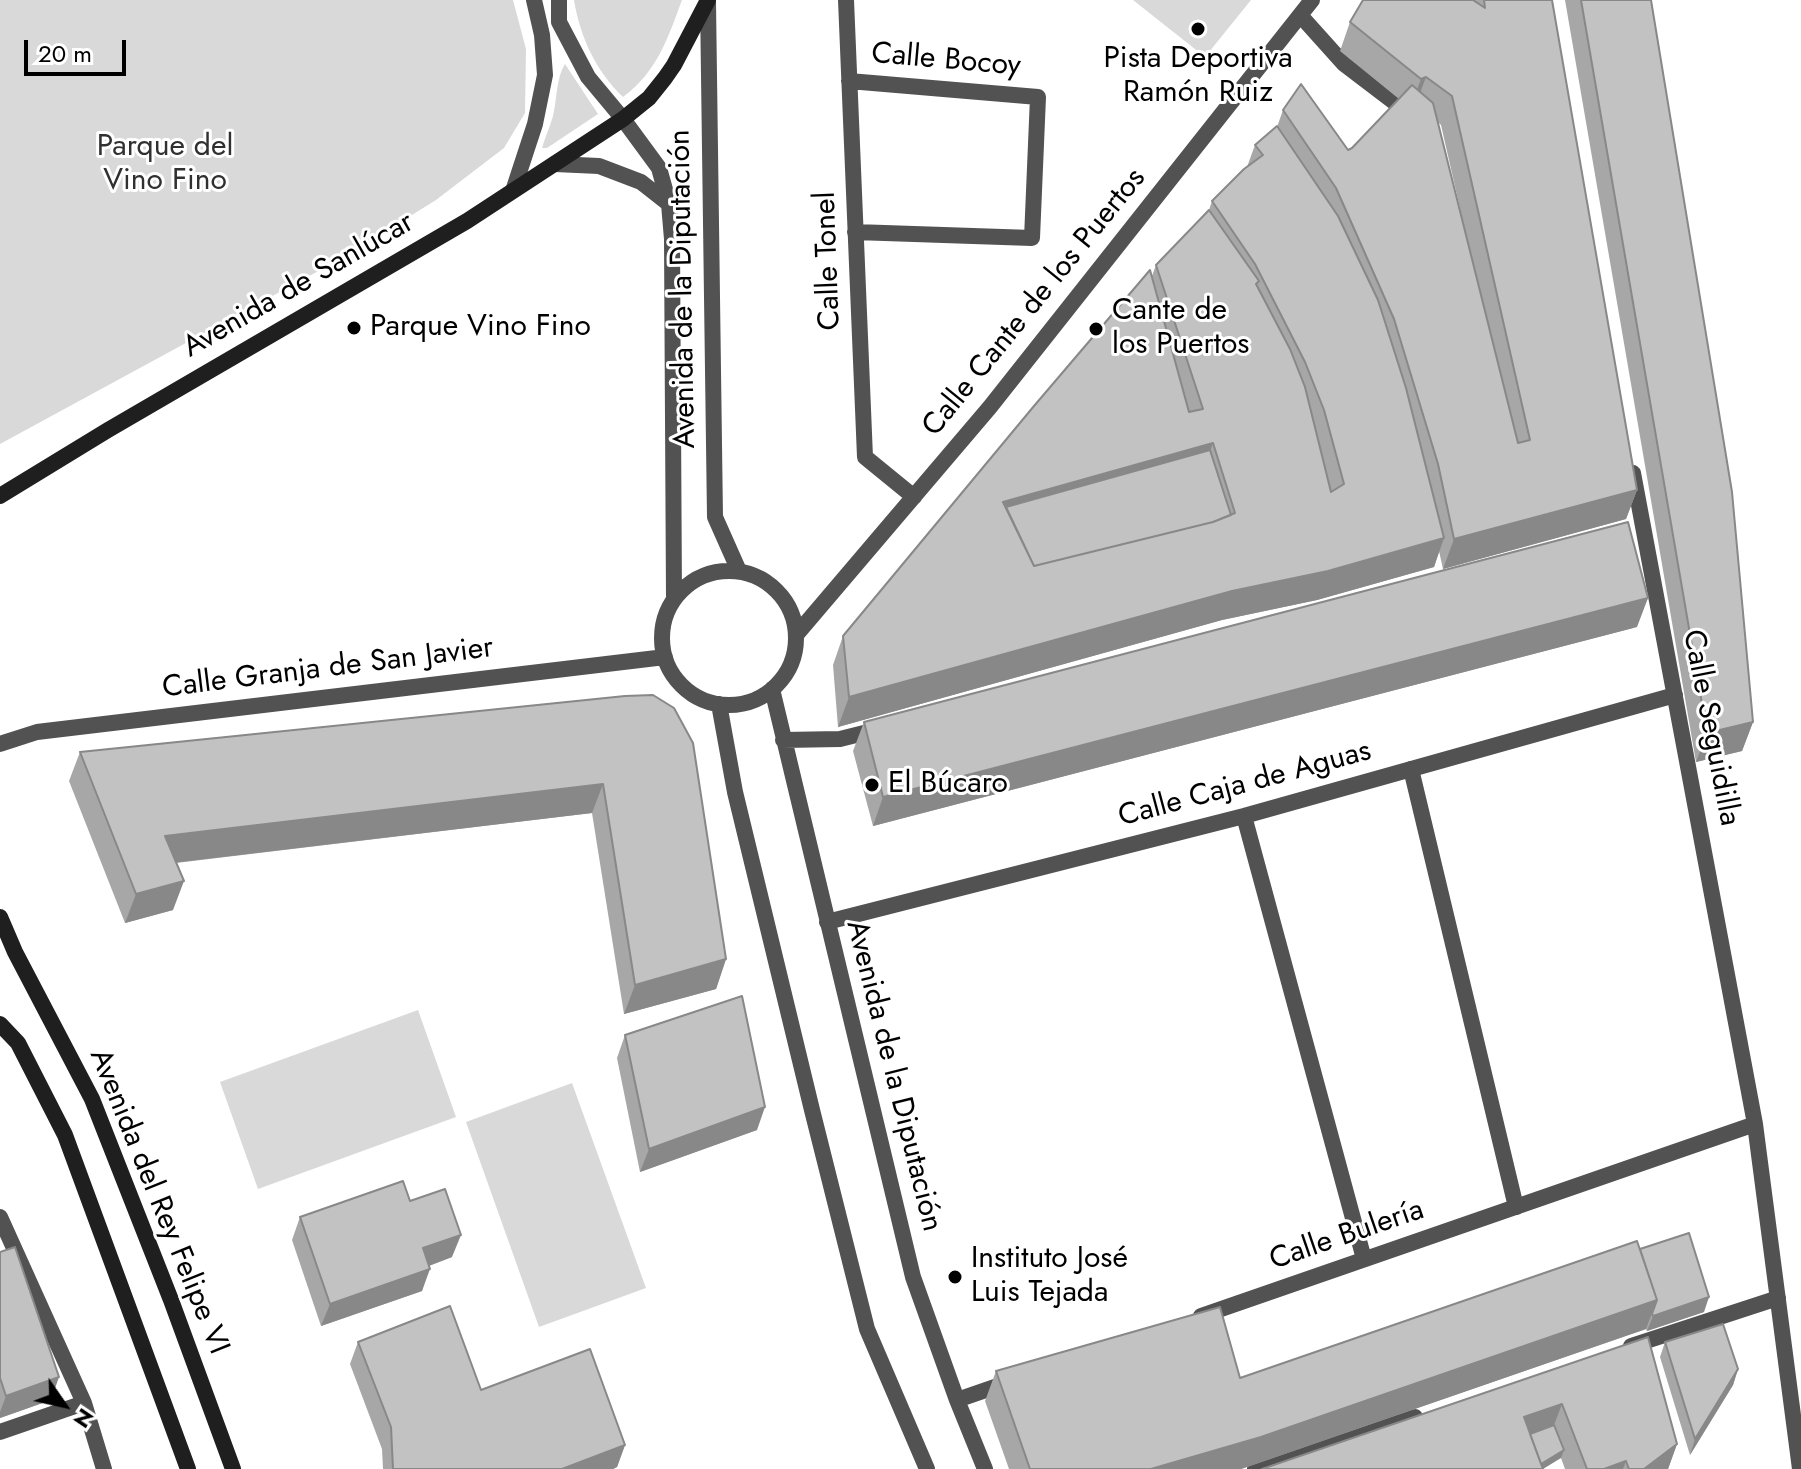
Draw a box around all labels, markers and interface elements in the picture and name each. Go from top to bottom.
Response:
marker: Pista Deportiva Ramón Ruiz [1189,20,1207,38]
scale bar [28,24,130,74]
text: 20 m [38,36,92,71]
street label: Calle Bocoy [870,37,1022,85]
place label: Pista Deportiva Ramón Ruiz [1103,42,1293,112]
street label: Avenida de la Diputación [663,129,705,449]
park label: Parque del Vino Fino [97,130,233,200]
street label: Calle Cante de los Puertos [916,162,1154,444]
street label: Calle Tonel [809,191,849,331]
street label: Avenida de Sanlúcar [177,205,421,367]
place label: Cante de los Puertos [1112,294,1249,364]
place label: Parque Vino Fino [370,310,591,346]
marker: Parque Vino Fino [345,319,363,337]
marker: Cante de los Puertos [1087,320,1105,338]
street label: Calle Seguidilla [1673,627,1747,829]
street label: Calle Granja de San Javier [160,631,496,707]
street label: Calle Caja de Aguas [1115,734,1375,836]
place label: El Búcaro [888,767,1008,803]
marker: El Búcaro [863,776,881,794]
street label: Avenida de la Diputación [837,917,949,1235]
street label: Avenida del Rey Felipe VI [80,1044,236,1360]
street label: Calle Bulería [1265,1193,1429,1279]
place label: Instituto José Luis Tejada [971,1242,1128,1312]
marker: Instituto José Luis Tejada [946,1268,964,1286]
north arrow [24,1365,104,1445]
text: N [66,1402,102,1435]

